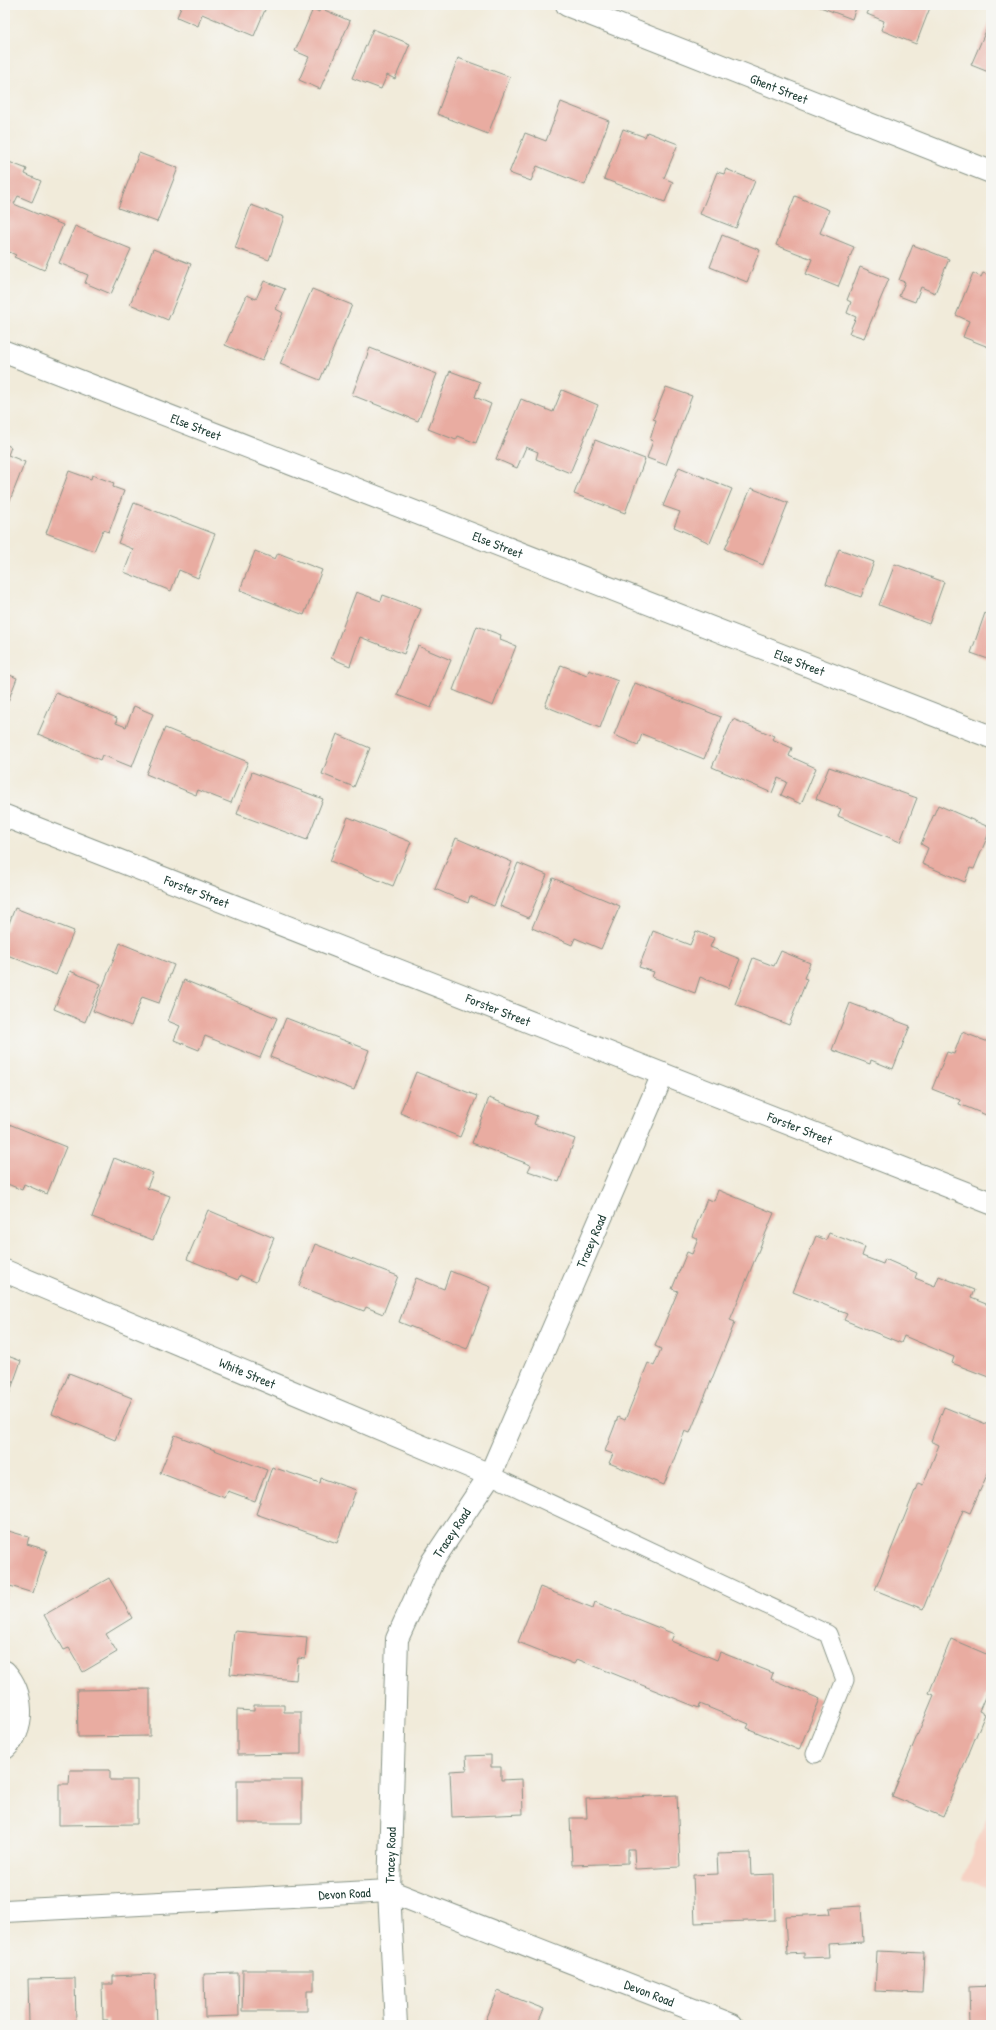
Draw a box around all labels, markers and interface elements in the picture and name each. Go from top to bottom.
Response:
street label: Ghent Street [748,69,811,108]
street label: Else Street [168,409,224,445]
street label: Else Street [470,526,526,563]
street label: Else Street [772,644,828,680]
street label: Forster Street [161,870,232,912]
street label: Forster Street [462,988,534,1031]
street label: Forster Street [764,1107,835,1149]
street label: Tracey Road [571,1212,610,1271]
street label: White Street [217,1353,279,1393]
street label: Tracey Road [428,1504,475,1561]
street label: Tracey Road [380,1827,400,1884]
street label: Devon Road [318,1883,371,1904]
street label: Devon Road [622,1975,677,2011]

